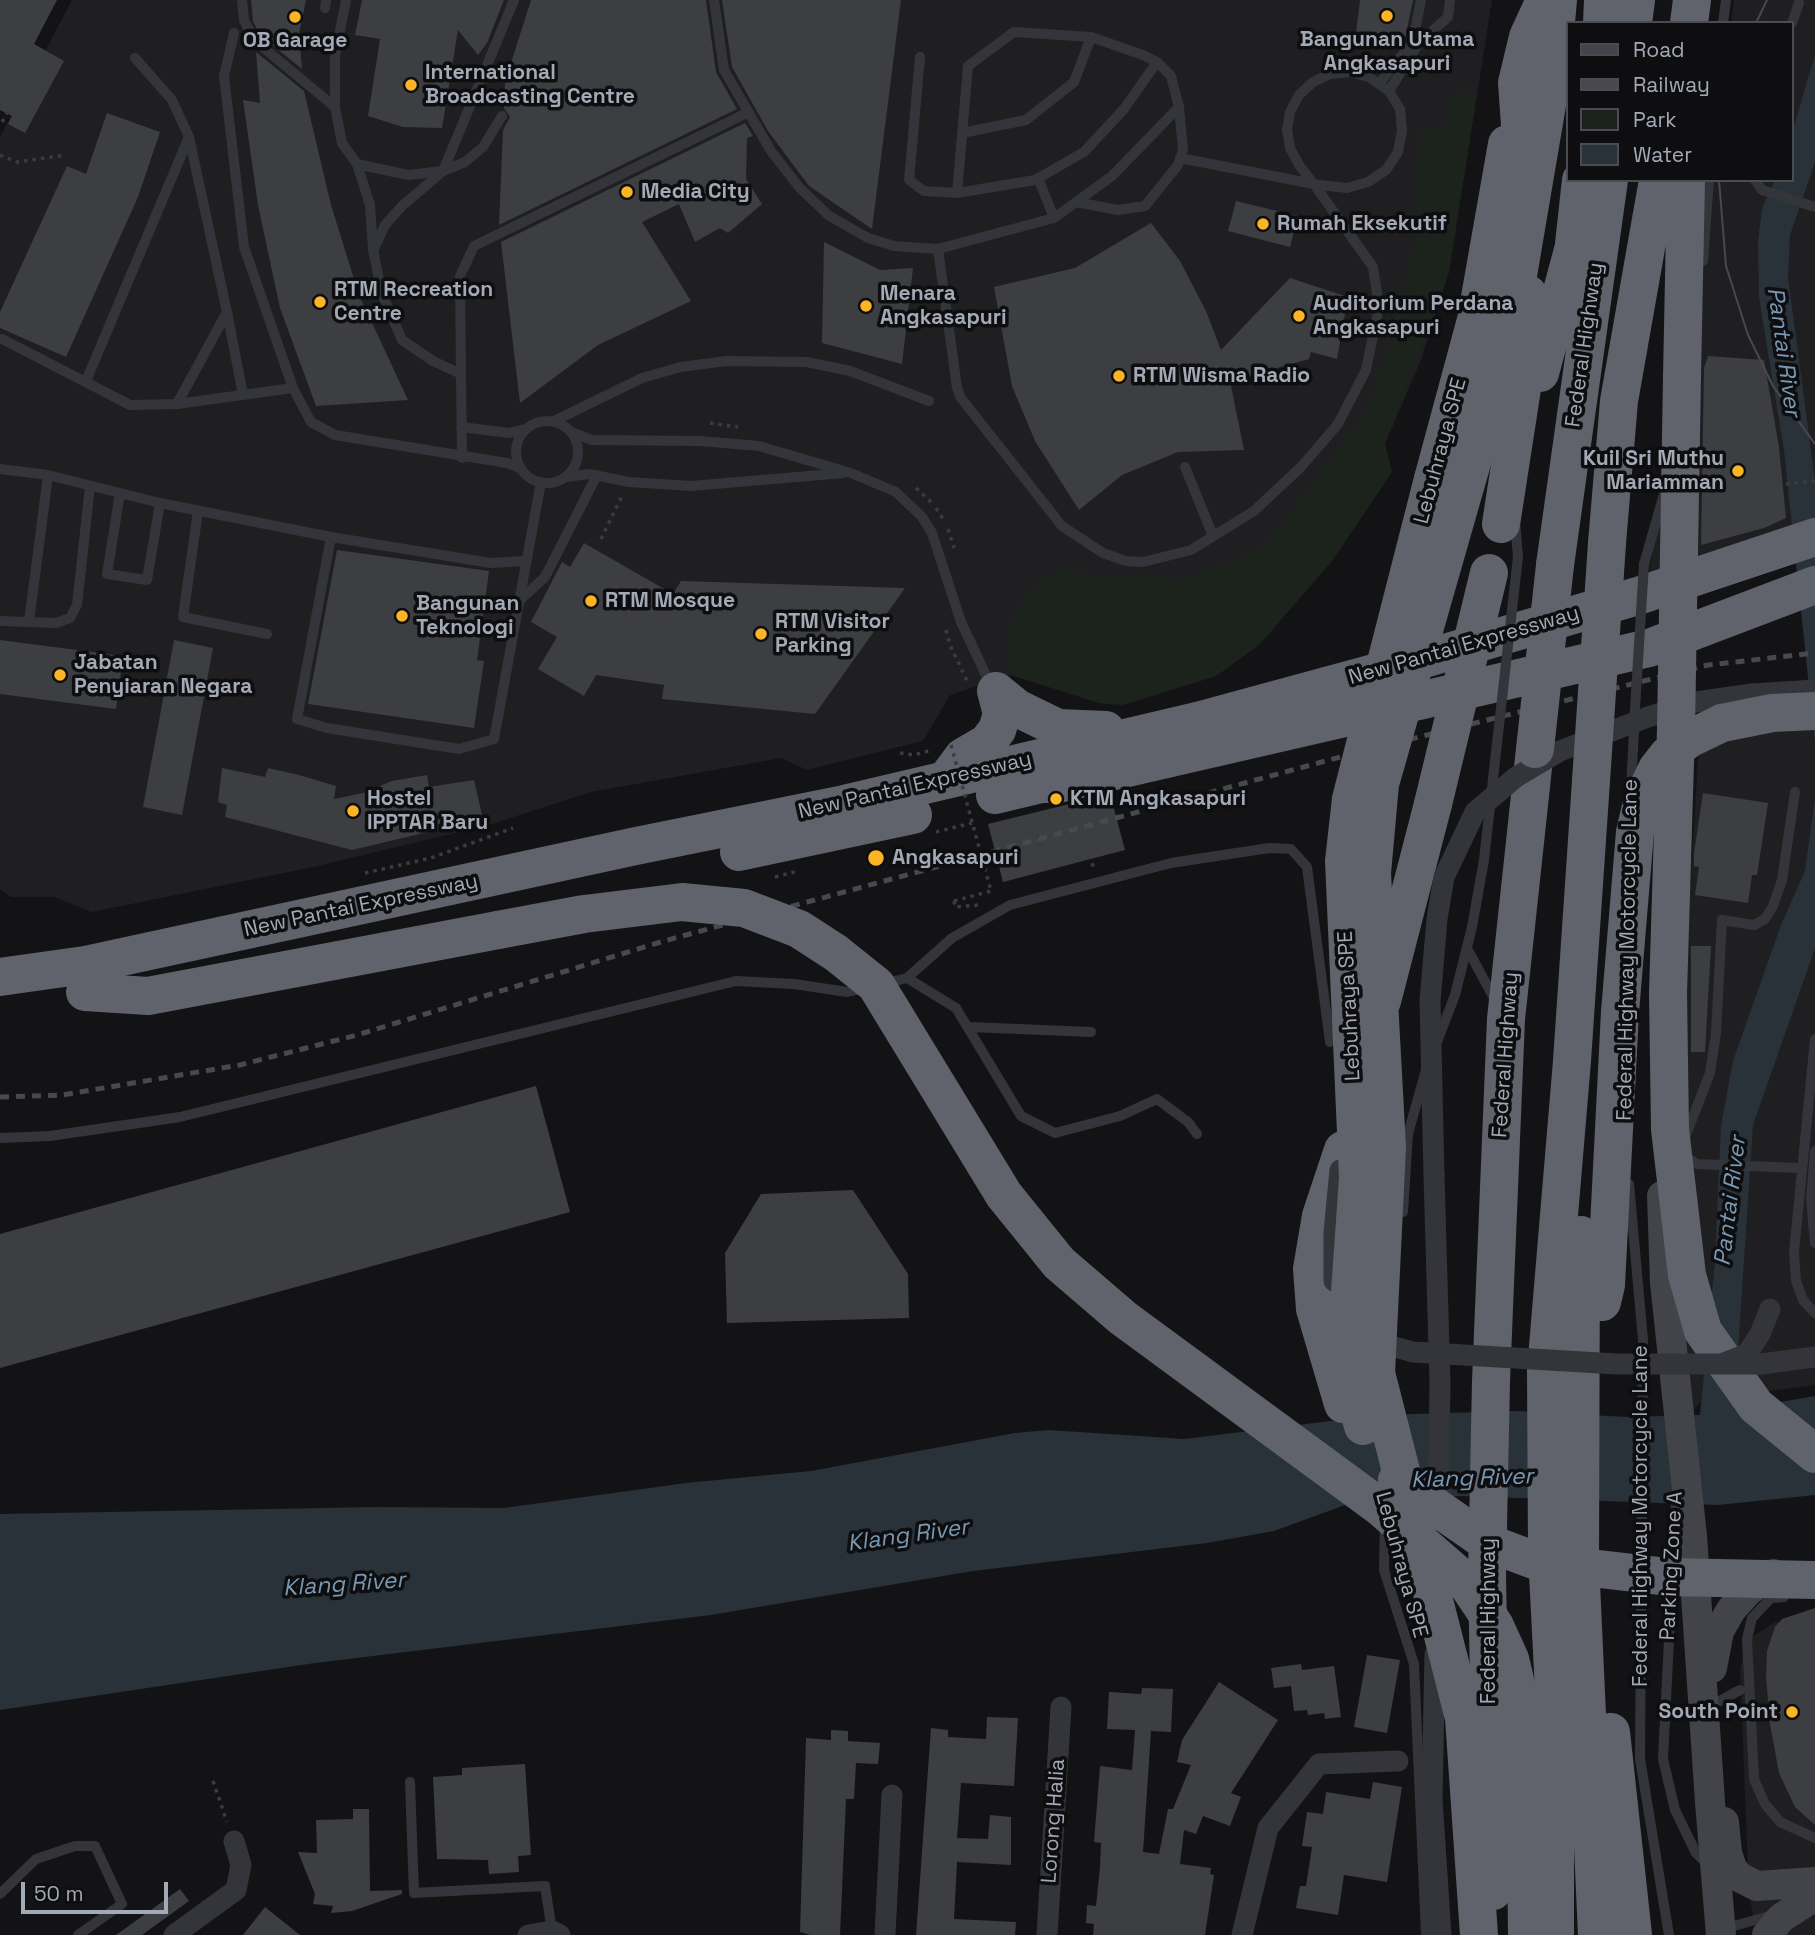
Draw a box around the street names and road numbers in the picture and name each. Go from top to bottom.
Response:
street label: Federal Highway [1561,261,1609,429]
street label: Lebuhraya SPE [1409,375,1473,527]
street label: New Pantai Expressway [1346,601,1582,691]
street label: New Pantai Expressway [796,747,1034,825]
street label: Federal Highway Motorcycle Lane [1612,779,1644,1121]
street label: New Pantai Expressway [242,869,480,943]
street label: Lebuhraya SPE [1333,930,1367,1082]
street label: Federal Highway [1488,971,1524,1139]
street label: Federal Highway Motorcycle Lane [1628,1345,1654,1687]
street label: Lebuhraya SPE [1369,1489,1433,1641]
street label: Parking Zone A [1656,1491,1688,1641]
street label: Federal Highway [1476,1538,1502,1704]
street label: Lorong Halia [1037,1758,1071,1884]

